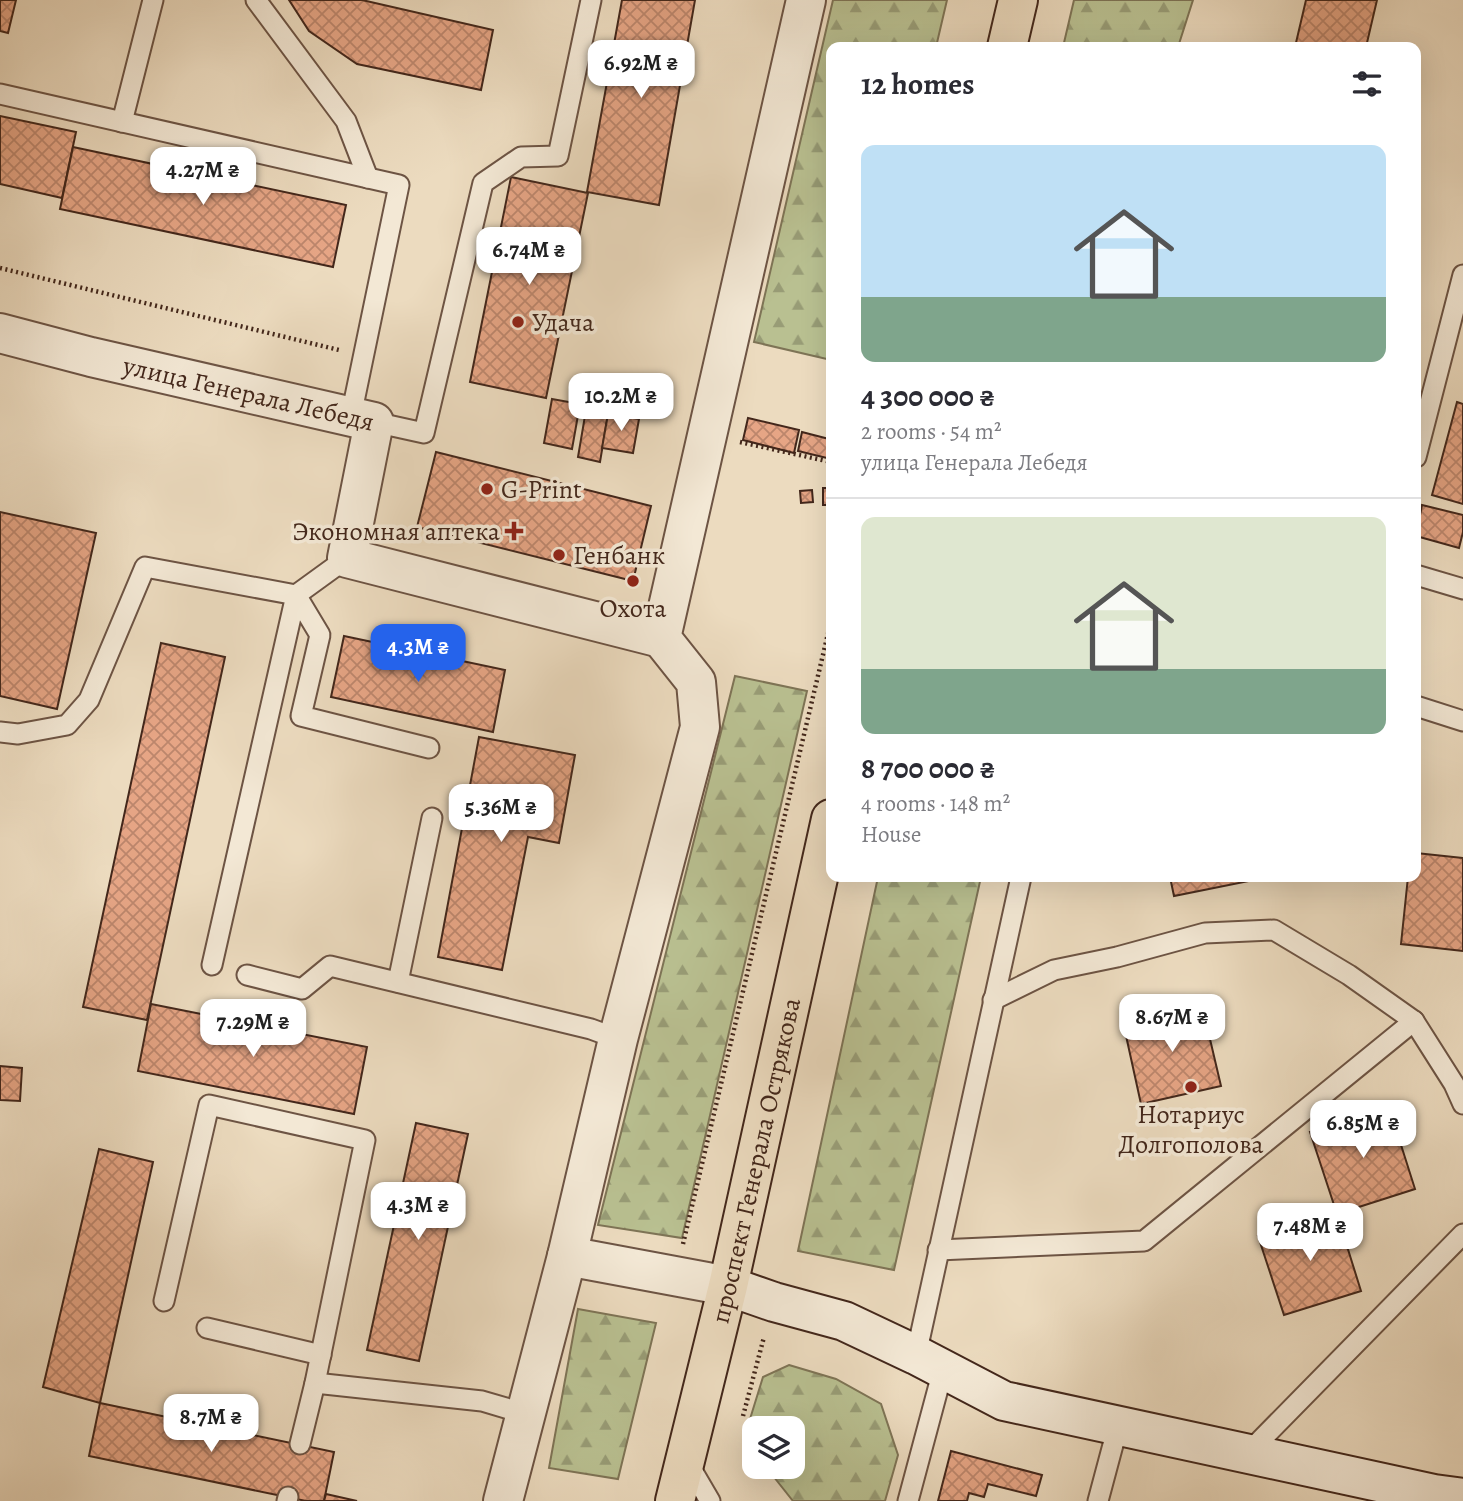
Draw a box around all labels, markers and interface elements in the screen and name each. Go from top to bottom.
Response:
pin: 6.92M ₴ [576,41,706,100]
text: 6.92M ₴ [604,47,678,78]
text: 12 homes [861,64,974,104]
icon: filters [1348,65,1386,103]
pin: 4.27M ₴ [138,148,268,207]
text: 4.27M ₴ [166,154,240,185]
icon: home [1061,191,1187,317]
pin: 6.74M ₴ [464,228,594,287]
text: 6.74M ₴ [492,234,566,265]
place label: Удача [532,305,594,340]
marker: Удача [510,314,526,330]
street label: улица Генерала Лебедя [119,348,378,439]
pin: 10.2M ₴ [556,374,686,433]
text: 4 300 000 ₴ [861,376,995,416]
text: 10.2M ₴ [585,380,657,411]
text: 2 rooms · 54 m² [861,416,1002,447]
text: улица Генерала Лебедя [861,447,1088,478]
place label: G-Print [501,472,582,507]
marker: G-Print [479,481,495,497]
place label: Экономная аптека [292,514,500,549]
marker: Экономная аптека [506,523,522,539]
place label: Генбанк [573,538,665,573]
marker: Генбанк [551,547,567,563]
icon: home [1061,563,1187,689]
marker: Охота [625,573,641,589]
place label: Охота [600,591,666,626]
pin: 4.3M ₴ [361,624,475,684]
text: 4.3M ₴ [387,631,449,662]
text: 8 700 000 ₴ [861,748,995,788]
pin: 5.36M ₴ [436,784,566,844]
text: 4 rooms · 148 m² [861,788,1010,819]
text: 5.36M ₴ [465,791,537,822]
text: House [861,819,921,850]
street label: проспект Генерала Острякова [702,994,809,1327]
pin: 8.67M ₴ [1107,995,1237,1054]
pin: 7.29M ₴ [188,1000,318,1059]
text: 8.67M ₴ [1135,1001,1209,1032]
text: 7.29M ₴ [216,1006,290,1037]
marker: Нотариус Долгополова [1183,1079,1199,1095]
place label: Нотариус Долгополова [1118,1097,1264,1162]
pin: 6.85M ₴ [1298,1100,1428,1160]
text: 6.85M ₴ [1326,1107,1400,1138]
pin: 4.3M ₴ [361,1182,475,1242]
text: 4.3M ₴ [387,1189,449,1220]
pin: 7.48M ₴ [1245,1204,1375,1263]
text: 7.48M ₴ [1273,1210,1347,1241]
pin: 8.7M ₴ [154,1394,268,1454]
text: 8.7M ₴ [180,1401,242,1432]
map controls [742,1416,805,1479]
button: layers [742,1416,805,1479]

